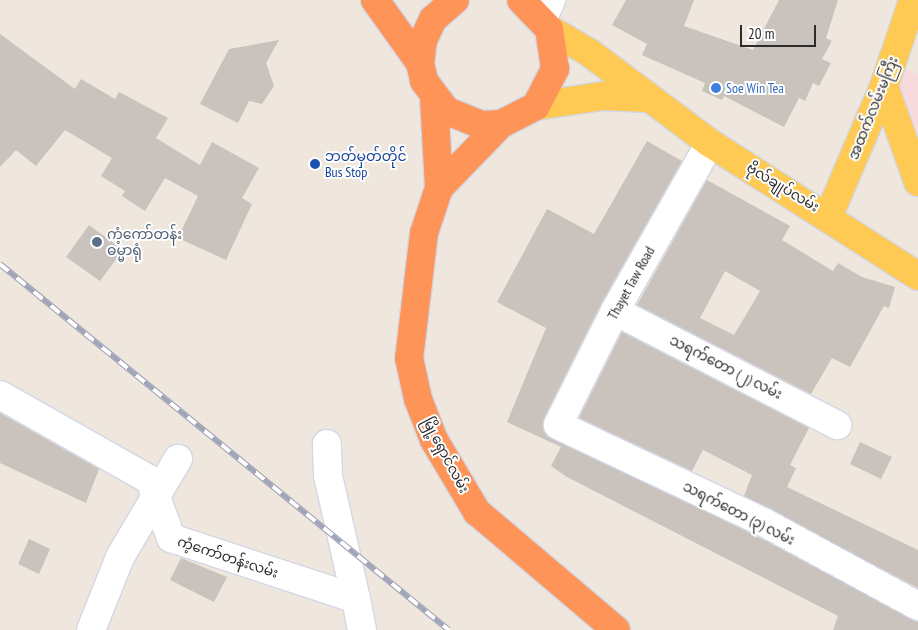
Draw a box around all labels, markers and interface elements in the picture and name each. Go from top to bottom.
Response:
scale bar [743,15,819,47]
text: 20 m [748,24,774,43]
street label: အထက်လမ်းမကြီး [845,54,901,162]
place label: Soe Win Tea [726,80,785,96]
marker: Soe Win Tea [710,82,722,94]
place label: ဘတ်မှတ်တိုင် Bus Stop [325,148,407,180]
marker: ဘတ်မှတ်တိုင် Bus Stop [309,158,321,170]
street label: ဗိုလ်ချုပ်လမ်း [744,159,822,215]
place label: ကံ့ကော်တန်း ဓမ္မာရုံ [107,226,182,258]
marker: ကံ့ကော်တန်း ဓမ္မာရုံ [91,236,103,248]
street label: Thayet Taw Road [604,243,658,323]
street label: သရက်တော (၂) လမ်း [667,331,785,403]
street label: မြို့ရှောင်လမ်း [419,414,473,496]
street label: သရက်တော (၃) လမ်း [680,478,798,548]
street label: ကံ့ကော်တန်းလမ်း [175,533,281,581]

